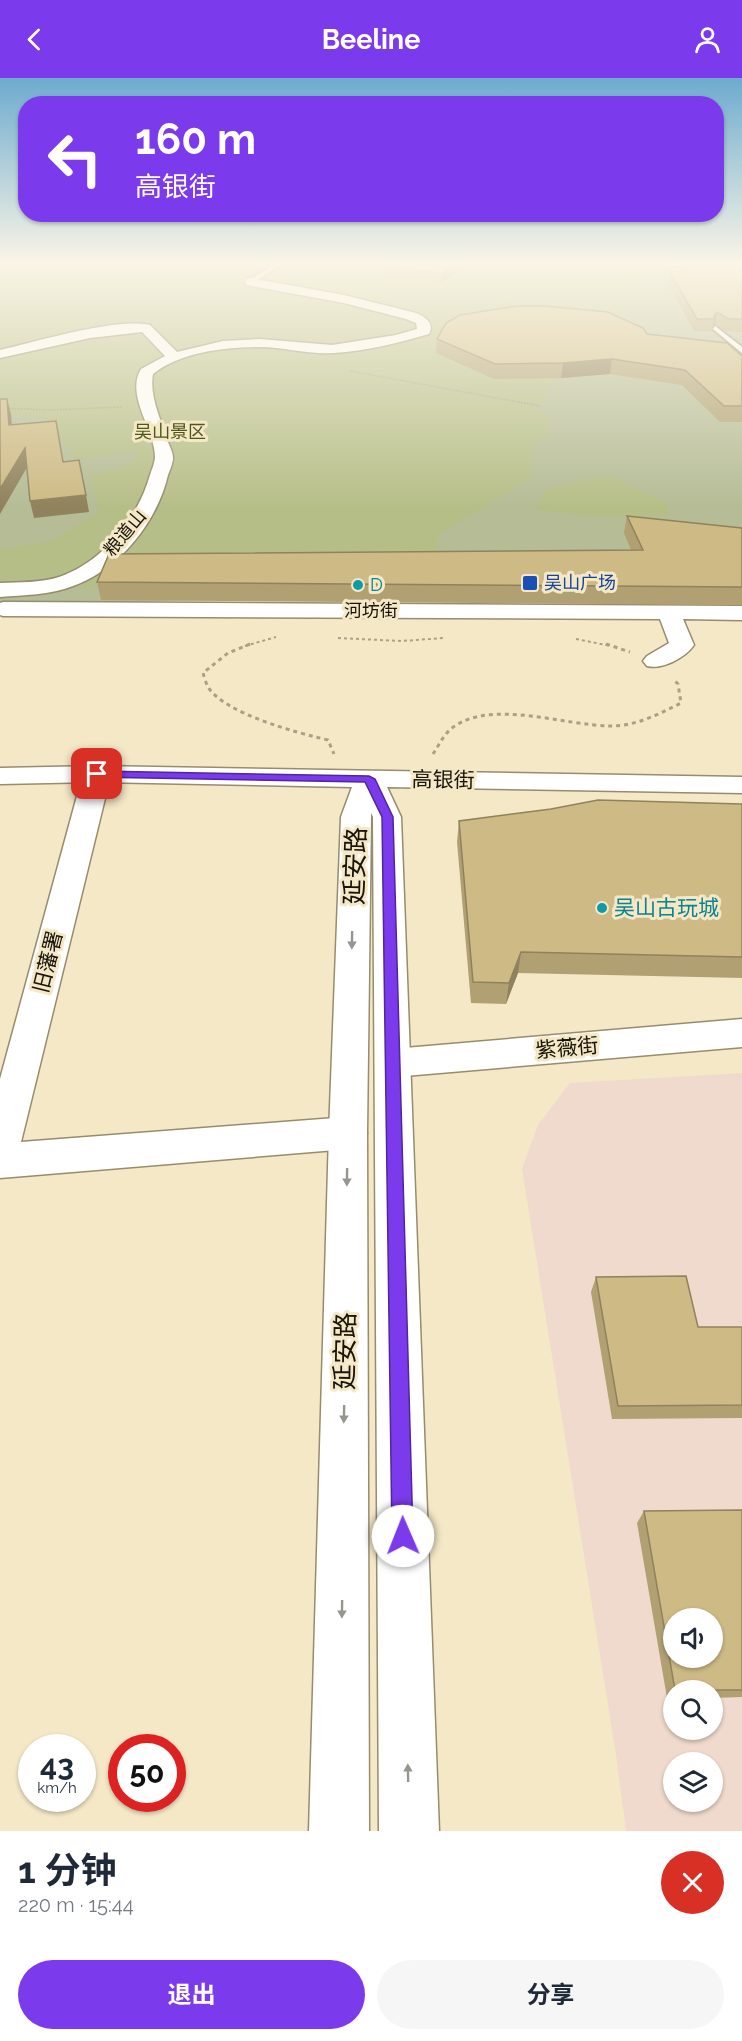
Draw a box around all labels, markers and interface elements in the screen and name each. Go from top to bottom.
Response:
icon: back [18,23,51,56]
icon: person [691,23,724,56]
text: Beeline [322,24,420,55]
text: 160 m [135,115,256,164]
icon: left [36,120,114,198]
text: 高银街 [135,171,216,202]
park label: 吴山景区 [134,421,206,442]
street label: 粮道山 [99,505,150,560]
place label: 吴山广场 [544,572,616,593]
place label: D [370,574,383,595]
marker: 吴山广场 [521,574,539,592]
marker: D [351,578,365,592]
street label: 河坊街 [344,600,398,621]
pin [71,748,122,799]
icon: arrive [80,757,113,790]
street label: 高银街 [411,766,475,793]
street label: 延安路 [339,826,371,906]
place label: 吴山古玩城 [614,895,719,920]
marker: 吴山古玩城 [595,901,609,915]
street label: 旧藩署 [28,928,67,995]
one-way arrow [348,931,357,950]
street label: 紫薇街 [534,1032,599,1063]
one-way arrow [343,1168,352,1187]
street label: 延安路 [329,1312,361,1390]
one-way arrow [340,1404,349,1423]
position arrow [371,1504,435,1568]
one-way arrow [337,1599,347,1618]
map controls [663,1608,723,1812]
button: sound [663,1608,723,1668]
button: search [663,1680,723,1740]
speed limit sign: 50 [108,1734,186,1812]
text: 43 [40,1748,74,1783]
button: layers [663,1752,723,1812]
one-way arrow [403,1763,413,1782]
text: km/h [37,1779,77,1797]
text: 1 分钟 [18,1849,116,1891]
button: close [661,1851,724,1914]
text: 220 m · 15:44 [18,1893,134,1917]
button: 退出 [18,1960,365,2029]
button: 分享 [377,1960,724,2029]

